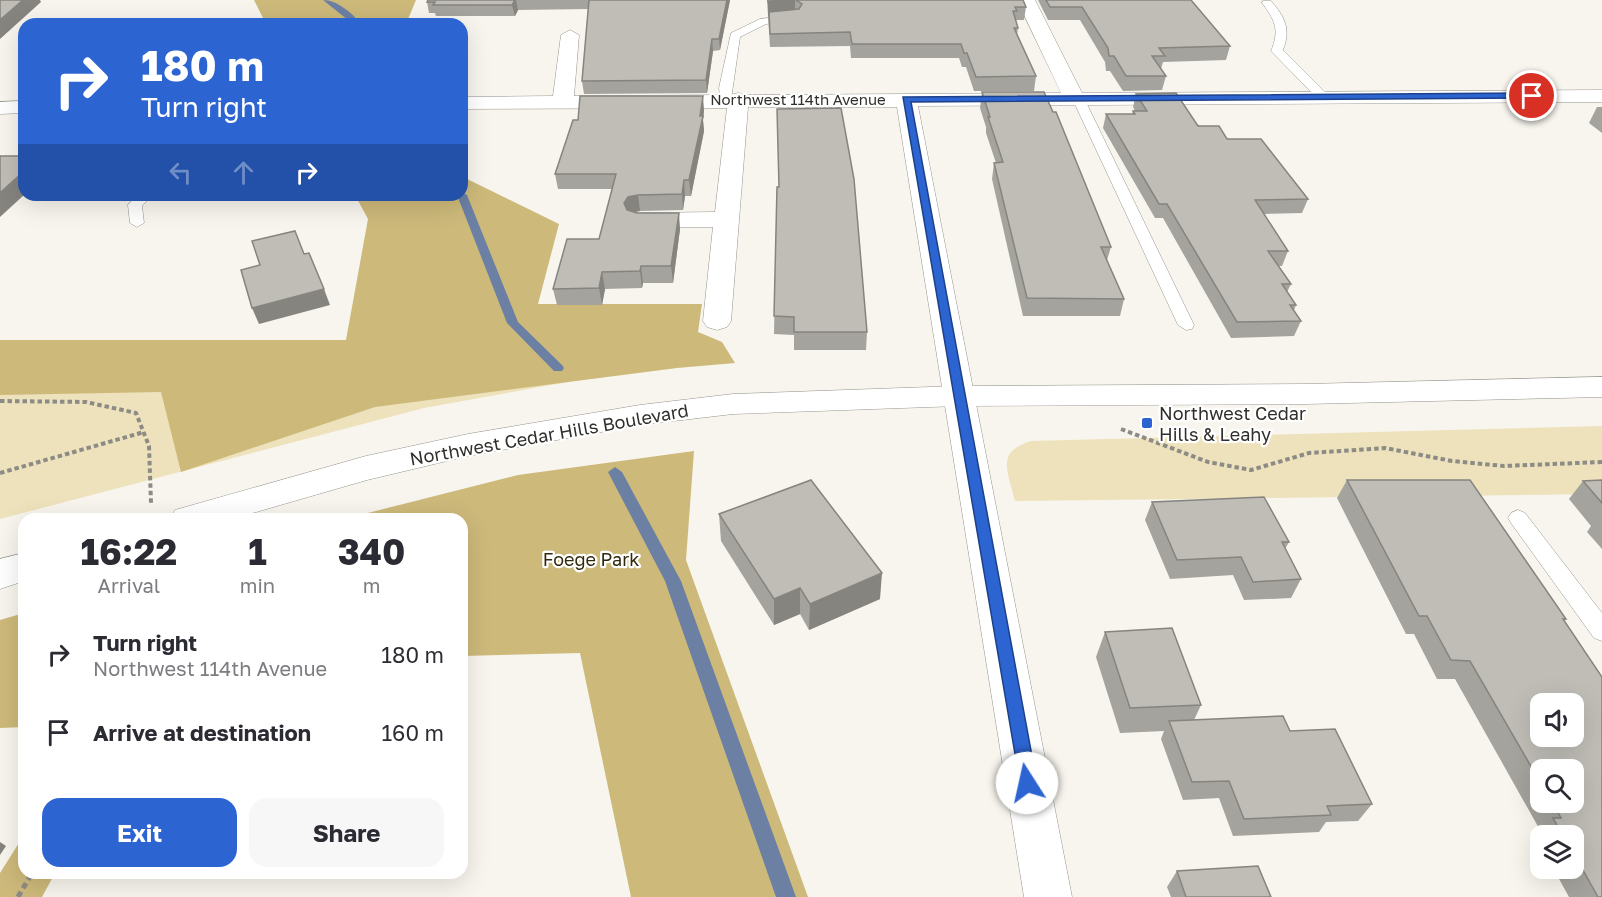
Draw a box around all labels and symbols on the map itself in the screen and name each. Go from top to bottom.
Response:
pin [1506,70,1557,121]
street label: Northwest 114th Avenue [710,90,886,108]
street label: Northwest Cedar Hills Boulevard [408,399,690,469]
place label: Northwest Cedar Hills & Leahy [1159,402,1306,445]
marker: Northwest Cedar Hills & Leahy [1140,416,1154,430]
park label: Foege Park [543,548,639,570]
position arrow [995,751,1059,815]

